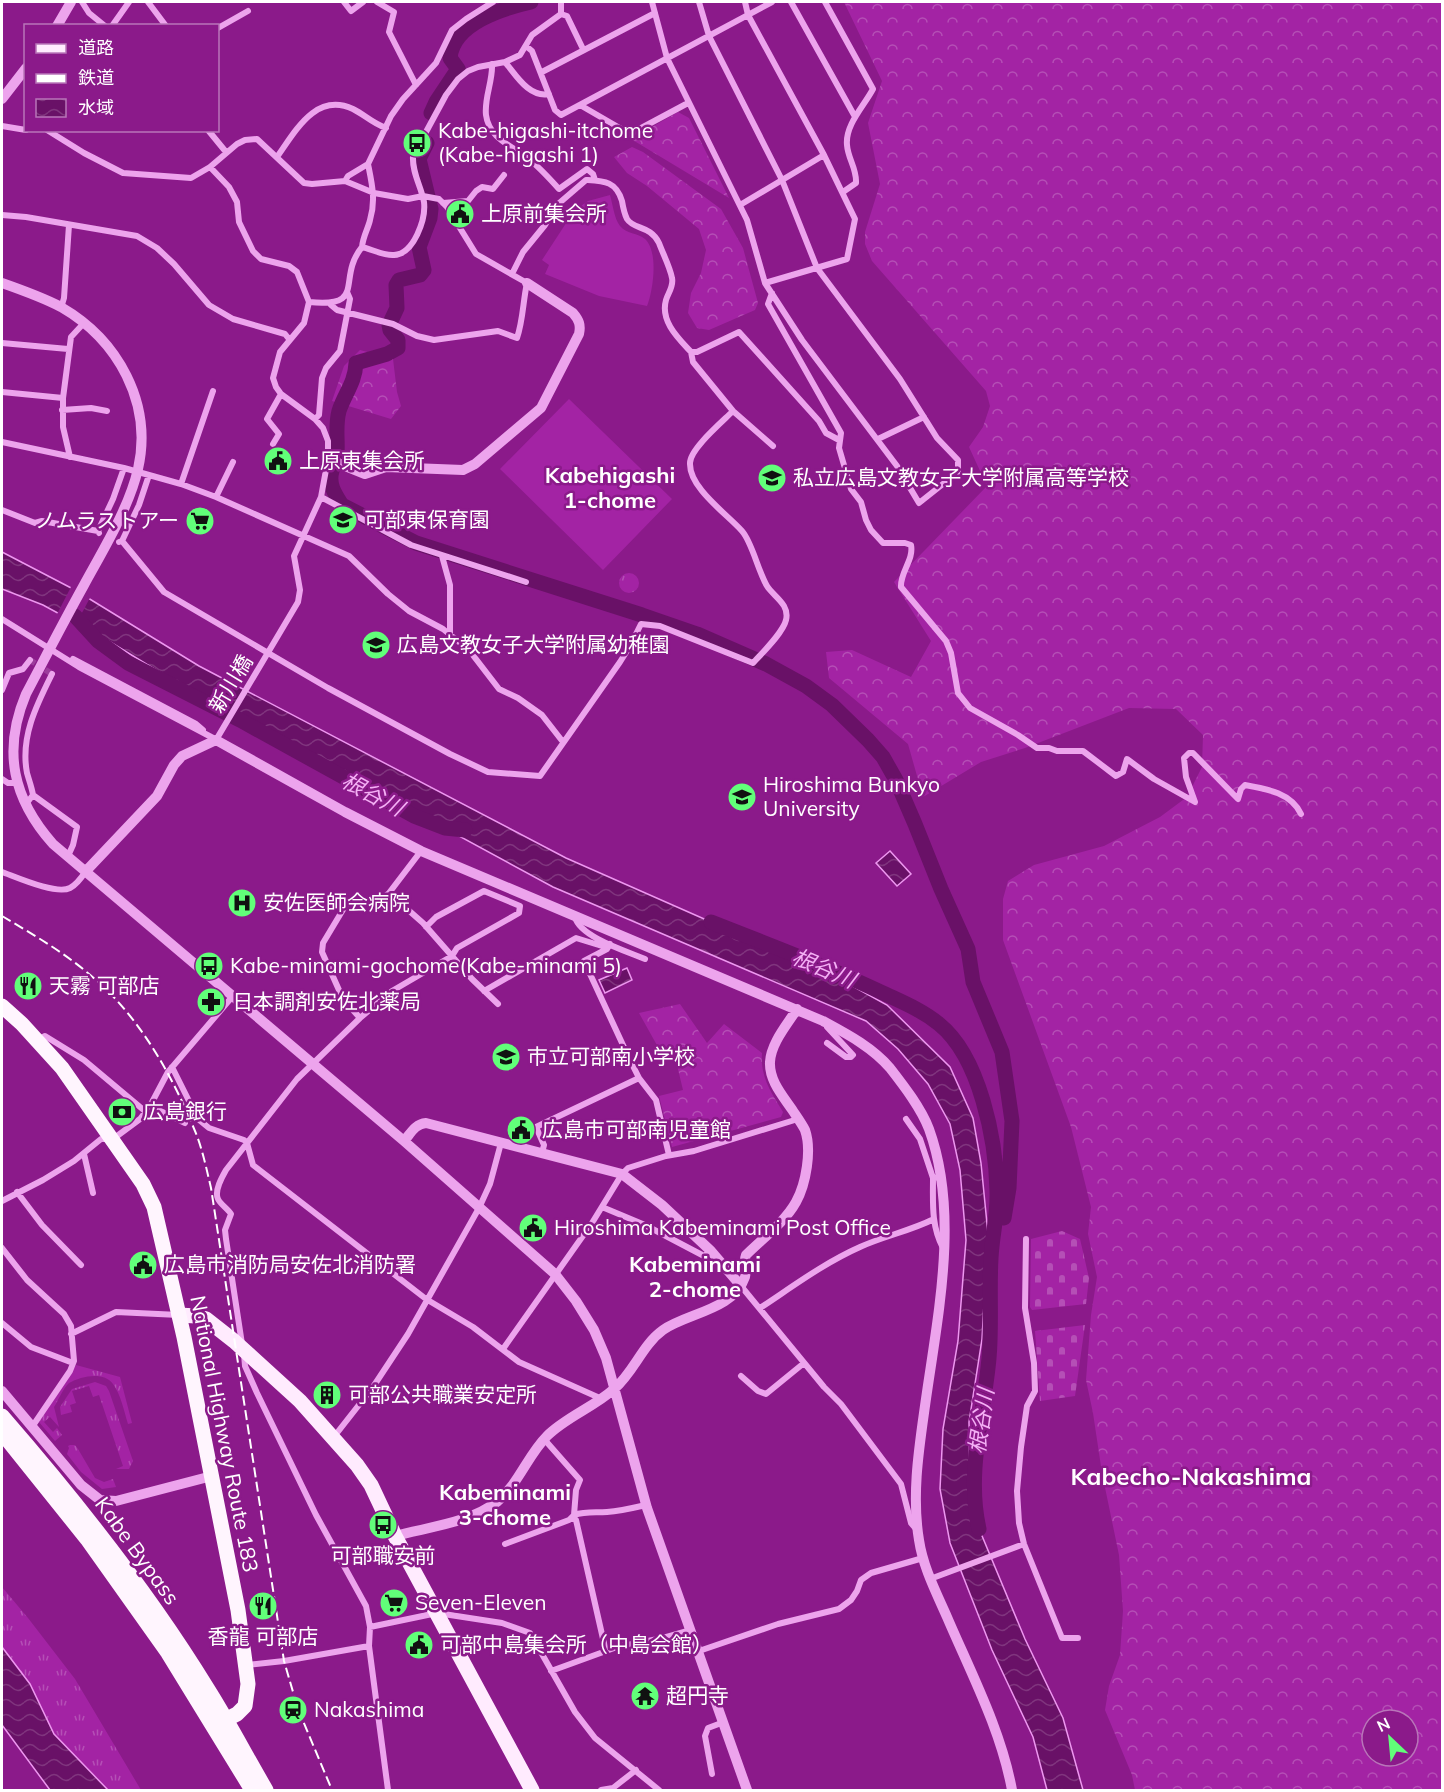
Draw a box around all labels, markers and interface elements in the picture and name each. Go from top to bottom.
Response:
legend [24,24,219,132]
text: 道路 [78,36,114,59]
text: 鉄道 [78,66,114,89]
text: 水域 [78,96,114,119]
place label: Kabe-higashi-itchome (Kabe-higashi 1) [438,117,653,167]
bus stop icon: Kabe-higashi-itchome (Kabe-higashi 1) [401,127,433,159]
public building icon: 上原前集会所 [444,198,476,230]
place label: 上原前集会所 [481,200,607,226]
public building icon: 上原東集会所 [262,445,294,477]
place label: 上原東集会所 [299,447,425,473]
district label: Kabehigashi 1-chome [545,461,675,514]
school or university icon: 私立広島文教女子大学附属高等学校 [756,462,788,494]
place label: 私立広島文教女子大学附属高等学校 [793,464,1129,490]
school or university icon: 可部東保育園 [327,504,359,536]
supermarket icon: ノムラストアー [184,505,216,537]
place label: 可部東保育園 [364,506,490,532]
place label: ノムラストアー [35,507,179,533]
school or university icon: 広島文教女子大学附属幼稚園 [360,629,392,661]
place label: 広島文教女子大学附属幼稚園 [397,631,670,657]
street label: 新川橋 [203,650,258,717]
water label: 根谷川 [337,766,410,823]
place label: Hiroshima Bunkyo University [763,771,940,821]
school or university icon: Hiroshima Bunkyo University [726,781,758,813]
hospital icon: 安佐医師会病院 [226,887,258,919]
place label: 安佐医師会病院 [263,889,410,915]
water label: 根谷川 [788,942,862,995]
bus stop icon: Kabe-minami-gochome(Kabe-minami 5) [193,950,225,982]
place label: Kabe-minami-gochome(Kabe-minami 5) [230,952,622,978]
restaurant icon: 天霧 可部店 [12,970,44,1002]
place label: 天霧 可部店 [49,972,159,998]
pharmacy icon: 日本調剤安佐北薬局 [195,986,227,1018]
place label: 日本調剤安佐北薬局 [232,988,421,1014]
school or university icon: 市立可部南小学校 [490,1041,522,1073]
place label: 市立可部南小学校 [527,1043,695,1069]
bank icon: 広島銀行 [106,1096,138,1128]
place label: 広島銀行 [143,1098,227,1124]
public building icon: 広島市可部南児童館 [505,1114,537,1146]
place label: 広島市可部南児童館 [542,1116,731,1142]
public building icon: Hiroshima Kabeminami Post Office [517,1212,549,1244]
place label: Hiroshima Kabeminami Post Office [554,1214,891,1240]
public building icon: 広島市消防局安佐北消防署 [127,1249,159,1281]
district label: Kabeminami 2-chome [629,1250,761,1303]
place label: 広島市消防局安佐北消防署 [164,1251,416,1277]
street label: National Highway Route 183 [185,1293,265,1574]
building icon: 可部公共職業安定所 [311,1379,343,1411]
place label: 可部公共職業安定所 [348,1381,537,1407]
water label: 根谷川 [963,1384,1000,1456]
district label: Kabecho-Nakashima [1071,1461,1311,1491]
district label: Kabeminami 3-chome [439,1478,571,1531]
street label: Kabe Bypass [90,1491,186,1609]
bus stop icon: 可部職安前 [367,1509,399,1541]
place label: 可部職安前 [331,1542,436,1568]
supermarket icon: Seven-Eleven [378,1587,410,1619]
place label: Seven-Eleven [415,1589,546,1615]
restaurant icon: 香龍 可部店 [247,1590,279,1622]
place label: 香龍 可部店 [208,1623,318,1649]
public building icon: 可部中島集会所（中島会館） [403,1629,435,1661]
place label: 可部中島集会所（中島会館） [440,1631,713,1657]
temple icon: 超円寺 [629,1680,661,1712]
place label: 超円寺 [666,1682,729,1708]
station icon: Nakashima [277,1694,309,1726]
place label: Nakashima [314,1696,424,1722]
north arrow [1360,1708,1420,1768]
text: N [1374,1713,1393,1736]

